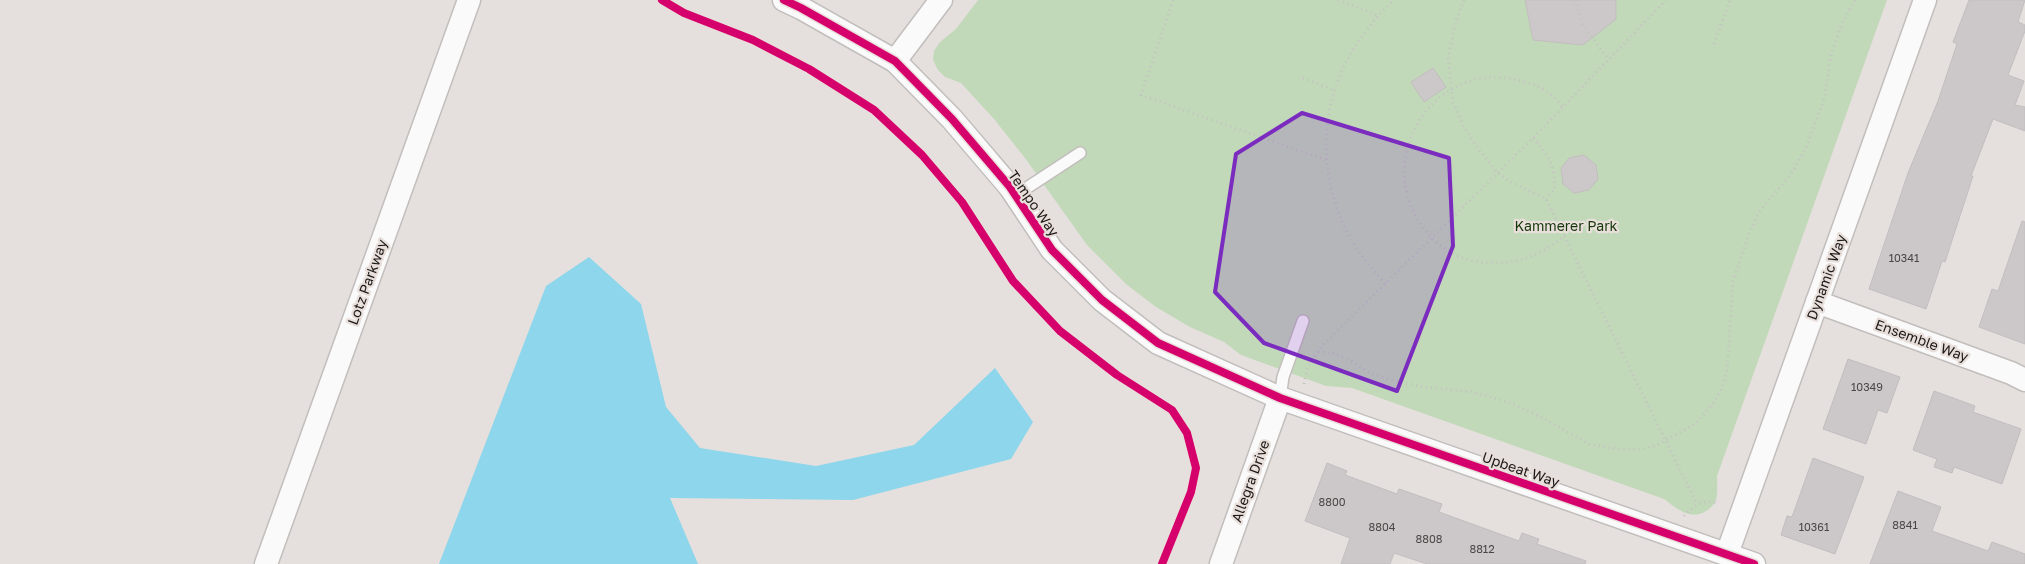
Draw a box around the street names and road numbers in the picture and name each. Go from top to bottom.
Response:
street label: Tempo Way [1005,167,1063,239]
street label: Dynamic Way [1803,232,1849,322]
street label: Lotz Parkway [344,237,390,327]
street label: Ensemble Way [1873,315,1971,365]
street label: Allegra Drive [1227,438,1273,524]
street label: Upbeat Way [1480,448,1562,490]

